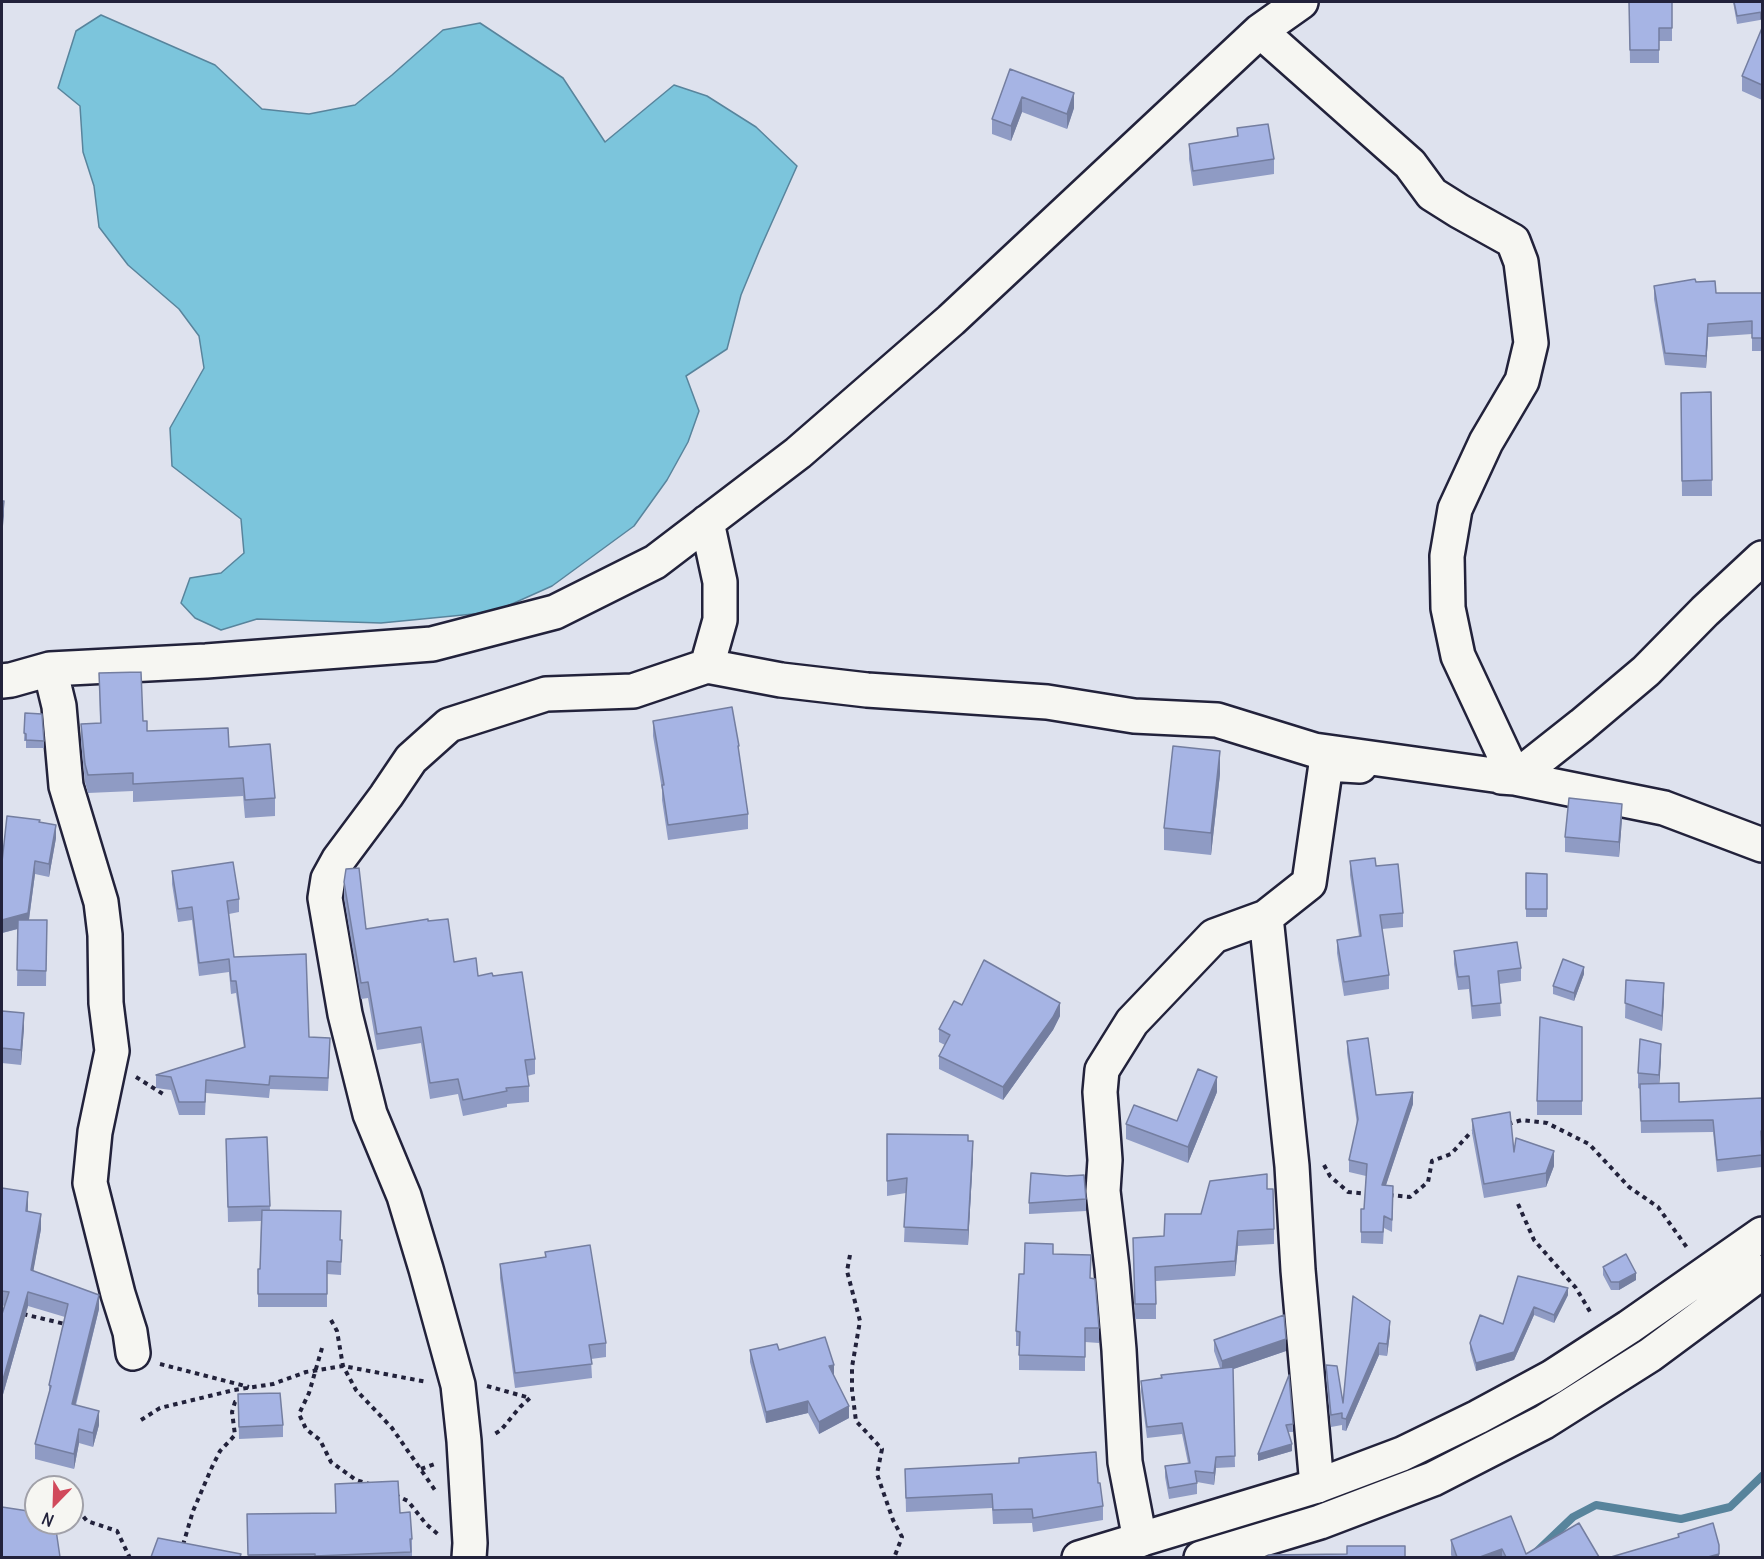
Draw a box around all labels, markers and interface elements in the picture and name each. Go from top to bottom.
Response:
north arrow [24,1475,84,1535]
text: N [39,1508,57,1531]

